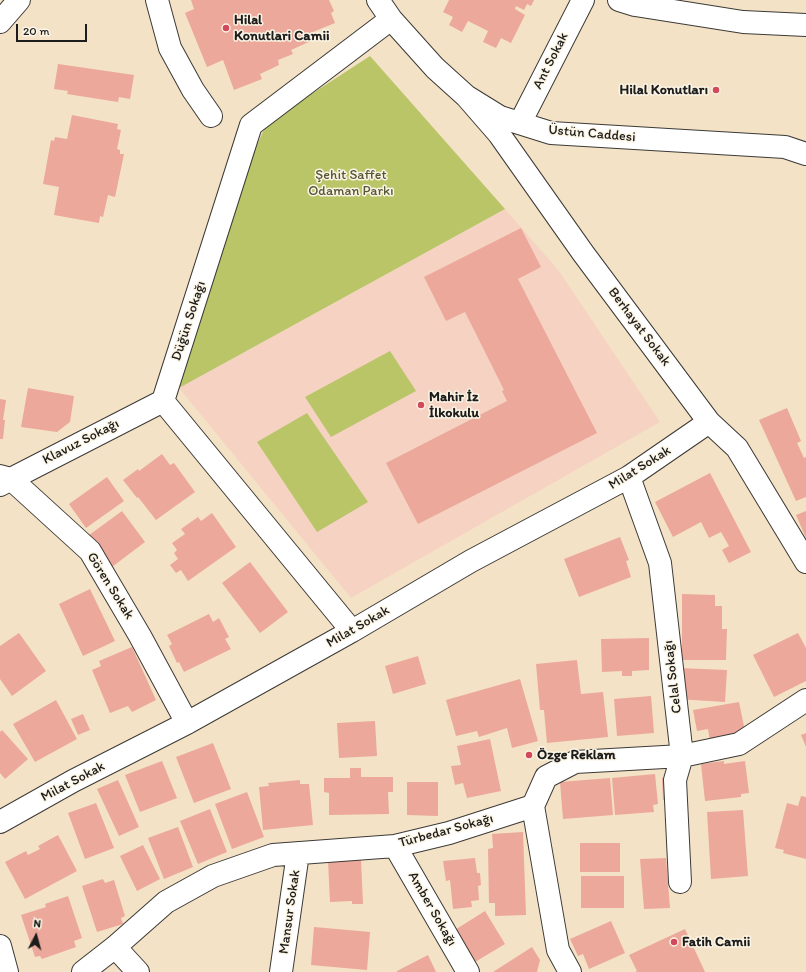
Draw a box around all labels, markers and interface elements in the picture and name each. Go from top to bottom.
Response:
place label: Hilal Konutlari Camii [234,12,330,44]
scale bar [18,16,89,42]
marker: Hilal Konutlari Camii [221,23,231,33]
text: 20 m [23,24,50,38]
street label: Ant Sokak [530,30,572,92]
place label: Hilal Konutları [620,82,708,98]
marker: Hilal Konutları [711,85,721,95]
street label: Üstün Caddesi [548,122,636,146]
park label: Şehit Saffet Odaman Parkı [308,167,394,200]
street label: Düğün Sokağı [168,279,210,363]
street label: Berhayat Sokak [604,284,674,370]
place label: Mahir İz İlkokulu [429,389,479,422]
marker: Mahir İz İlkokulu [416,400,426,410]
street label: Klavuz Sokağı [40,415,122,469]
street label: Milat Sokak [606,442,674,494]
street label: Gören Sokak [83,549,137,623]
street label: Milat Sokak [323,602,393,652]
street label: Celal Sokağı [660,639,686,715]
place label: Özge Reklam [537,747,616,763]
marker: Özge Reklam [524,750,534,760]
street label: Milat Sokak [38,758,108,806]
street label: Türbedar Sokağı [397,810,495,852]
street label: Mansur Sokak [276,869,304,955]
street label: Amber Sokağı [404,869,460,949]
north arrow [16,916,56,956]
text: N [33,917,42,930]
place label: Fatih Camii [682,934,750,950]
marker: Fatih Camii [669,937,679,947]

